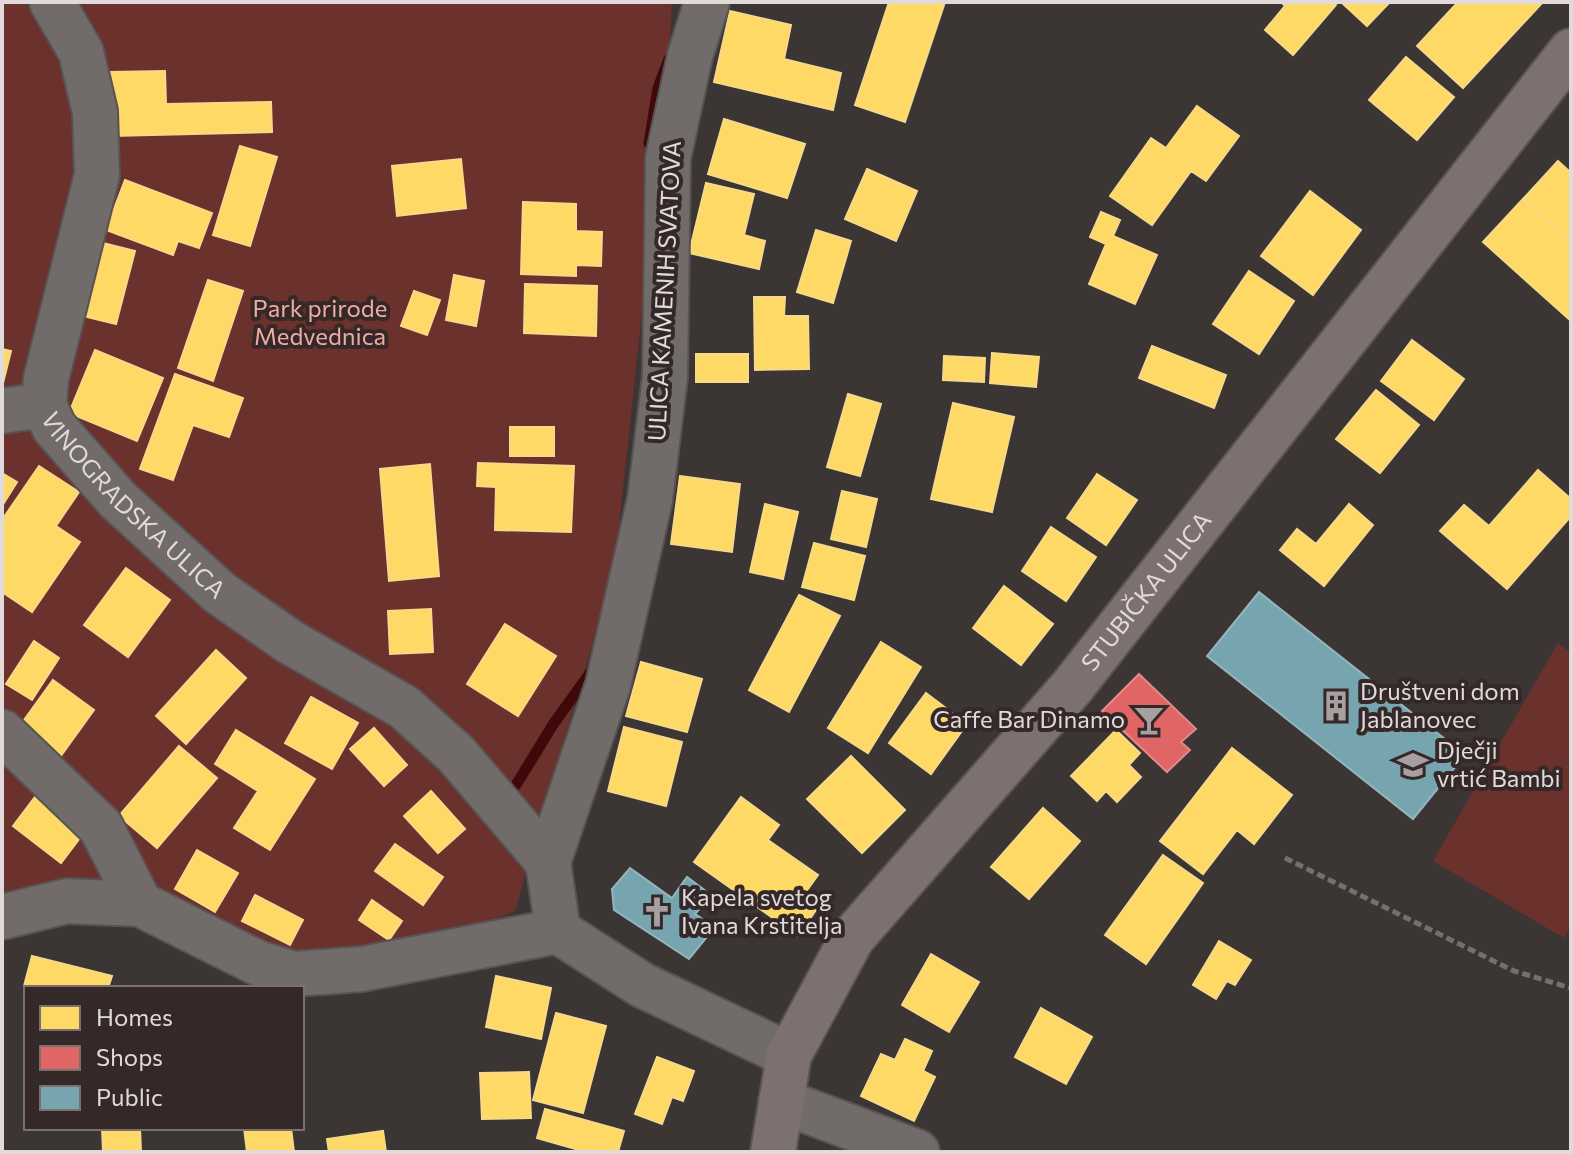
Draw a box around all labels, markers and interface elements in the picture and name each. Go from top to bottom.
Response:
street label: ULICA KAMENIH SVATOVA [641,140,686,442]
park label: Park prirode Medvednica [253,293,387,350]
street label: VINOGRADSKA ULICA [36,407,232,604]
street label: STUBIČKA ULICA [1074,506,1217,676]
place label: Društveni dom Jablanovec [1360,676,1520,733]
building icon: Društveni dom Jablanovec [1319,689,1353,723]
bar icon: Caffe Bar Dinamo [1132,703,1166,737]
place label: Caffe Bar Dinamo [933,704,1125,733]
place label: Dječji vrtić Bambi [1437,735,1561,792]
school or university icon: Dječji vrtić Bambi [1396,748,1430,782]
place label: Kapela svetog Ivana Krstitelja [681,882,842,939]
church icon: Kapela svetog Ivana Krstitelja [640,895,674,929]
legend [24,986,304,1130]
text: Homes [96,1002,173,1031]
text: Shops [96,1042,163,1071]
text: Public [96,1082,163,1111]

